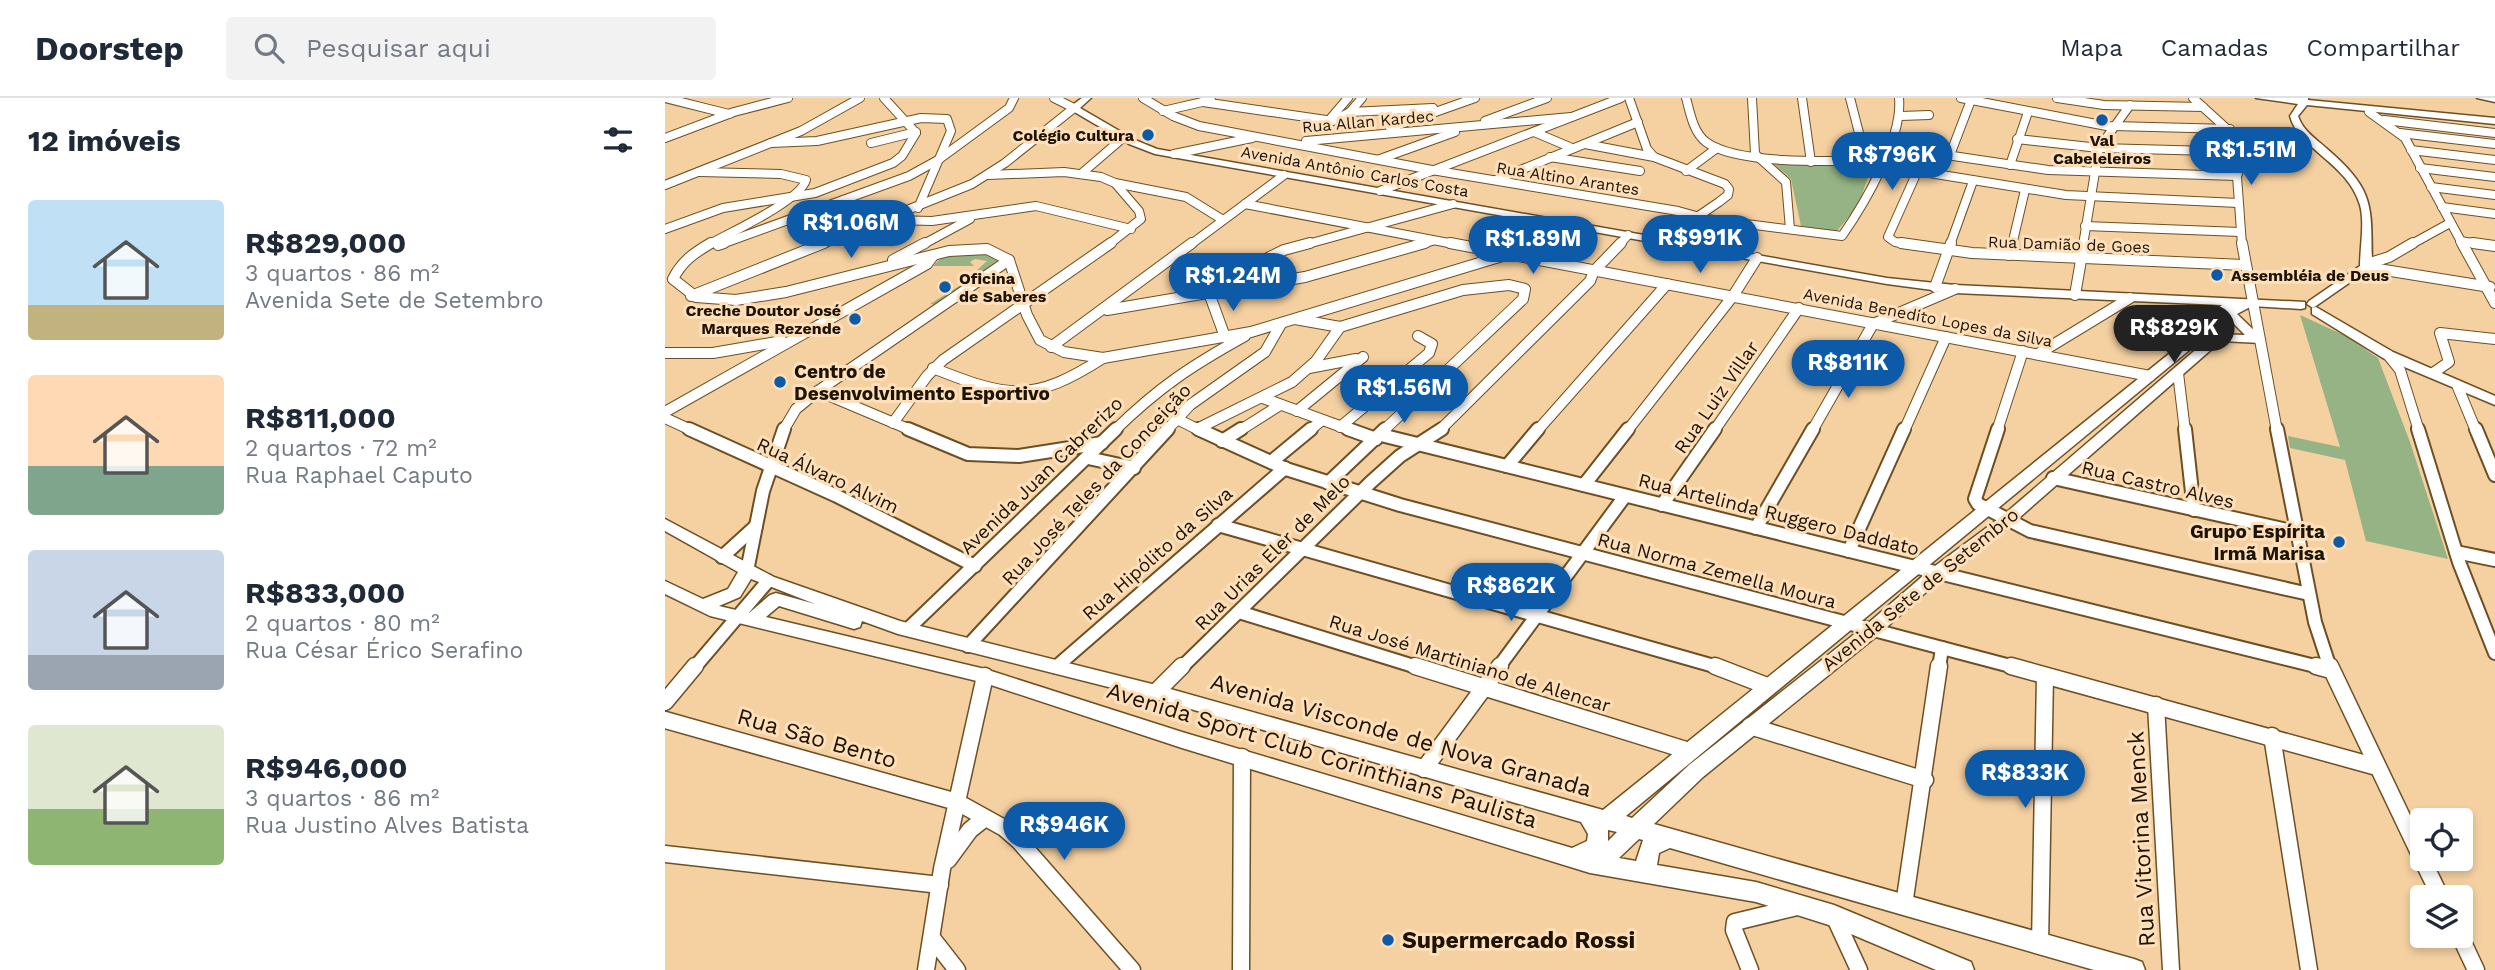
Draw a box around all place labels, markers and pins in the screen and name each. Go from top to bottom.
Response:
marker: Val Cabeleleiros [2094,112,2110,128]
place label: Colégio Cultura [1013,126,1135,145]
marker: Colégio Cultura [1140,127,1156,143]
pin: R$1.51M [2186,127,2316,187]
place label: Val Cabeleleiros [2053,131,2151,168]
pin: R$796K [1835,132,1949,192]
pin: R$1.06M [786,200,916,260]
pin: R$1.89M [1468,216,1598,276]
pin: R$991K [1643,216,1757,275]
pin: R$1.24M [1168,254,1298,313]
place label: Assembléia de Deus [2231,266,2390,285]
marker: Assembléia de Deus [2209,267,2225,283]
place label: Oficina de Saberes [959,269,1047,306]
marker: Oficina de Saberes [937,279,953,295]
place label: Creche Doutor José Marques Rezende [686,301,841,338]
pin: R$829K [2117,306,2231,365]
marker: Creche Doutor José Marques Rezende [847,311,863,327]
pin: R$811K [1791,341,1905,400]
place label: Centro de Desenvolvimento Esportivo [794,360,1050,405]
pin: R$1.56M [1339,366,1469,425]
marker: Centro de Desenvolvimento Esportivo [772,374,788,390]
place label: Grupo Espírita Irmã Marisa [2190,520,2325,565]
marker: Grupo Espírita Irmã Marisa [2331,534,2347,550]
pin: R$862K [1454,564,1568,623]
pin: R$833K [1968,750,2082,810]
pin: R$946K [1007,802,1121,862]
place label: Supermercado Rossi [1402,927,1635,954]
marker: Supermercado Rossi [1380,932,1396,948]

